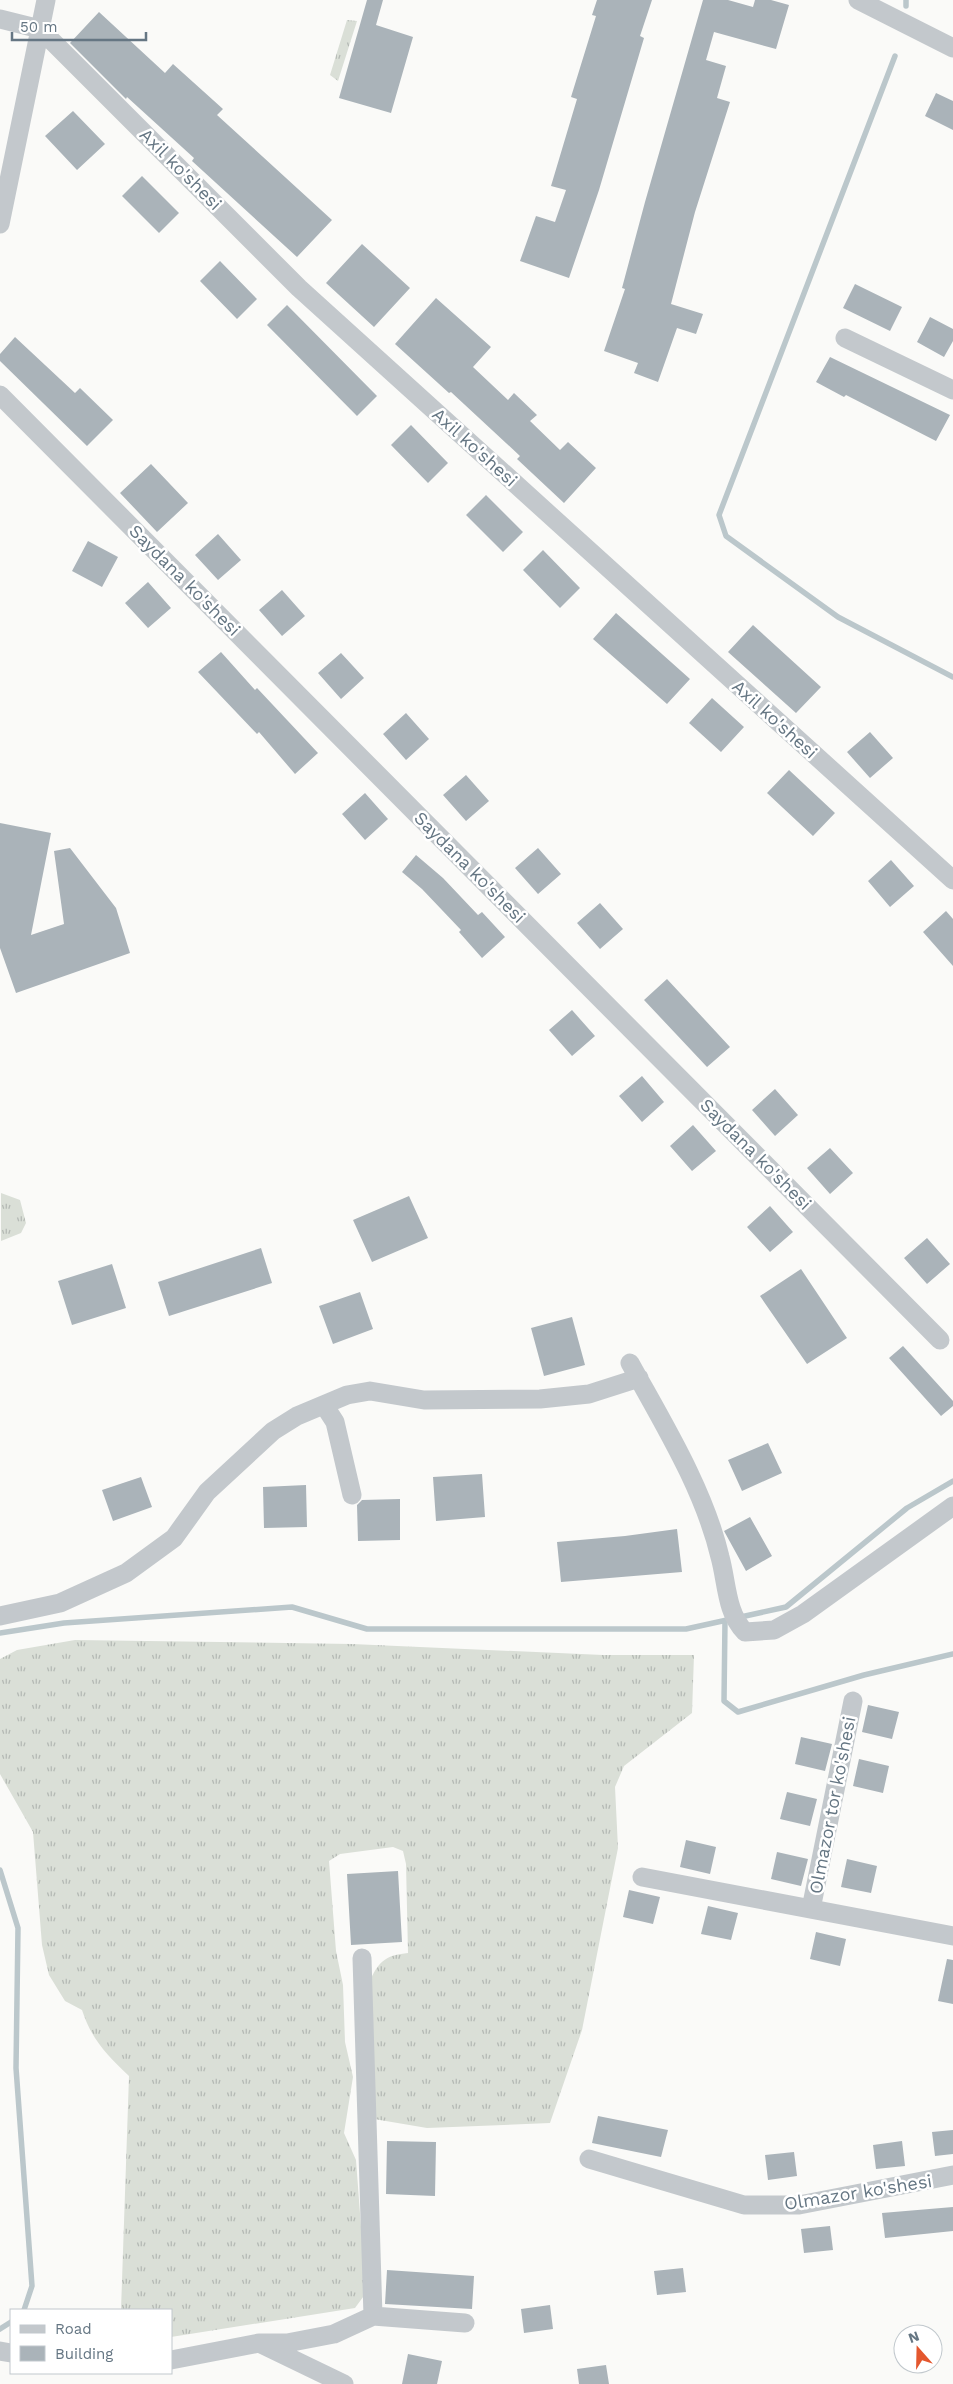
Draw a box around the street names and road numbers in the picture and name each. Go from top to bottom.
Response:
street label: Axil ko'shesi [136,124,226,214]
street label: Axil ko'shesi [428,403,522,491]
street label: Saydana ko'shesi [125,520,245,640]
street label: Axil ko'shesi [728,675,822,763]
street label: Saydana ko'shesi [410,807,530,927]
street label: Saydana ko'shesi [696,1094,816,1214]
street label: Olmazor tor ko'shesi [804,1714,860,1896]
street label: Olmazor ko'shesi [783,2170,933,2214]

